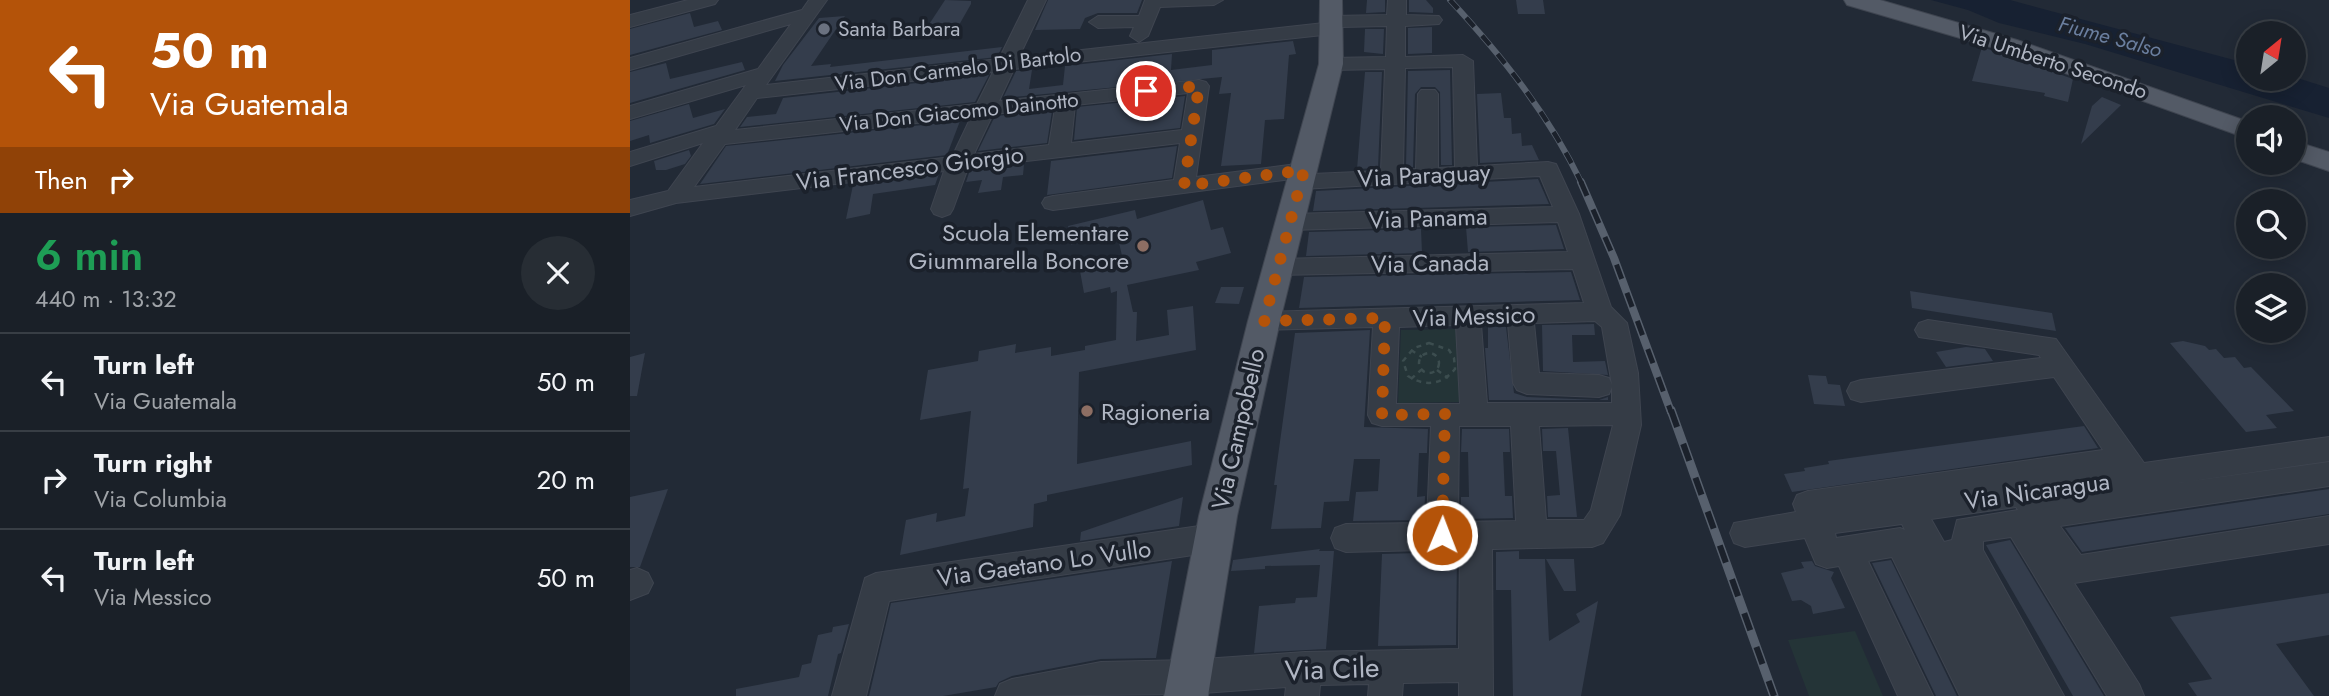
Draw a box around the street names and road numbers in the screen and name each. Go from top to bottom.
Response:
street label: Via Umberto Secondo [1955,17,2151,107]
street label: Via Don Carmelo Di Bartolo [833,39,1083,99]
street label: Via Don Giacomo Dainotto [838,85,1080,139]
street label: Via Francesco Giorgio [794,137,1026,199]
street label: Via Paraguay [1357,154,1492,196]
street label: Via Panama [1368,198,1488,238]
street label: Via Canada [1371,244,1489,282]
street label: Via Messico [1412,296,1536,336]
street label: Via Campobello [1202,345,1274,513]
street label: Via Nicaragua [1962,463,2112,519]
street label: Via Gaetano Lo Vullo [935,531,1153,595]
street label: Via Cile [1284,647,1380,691]

